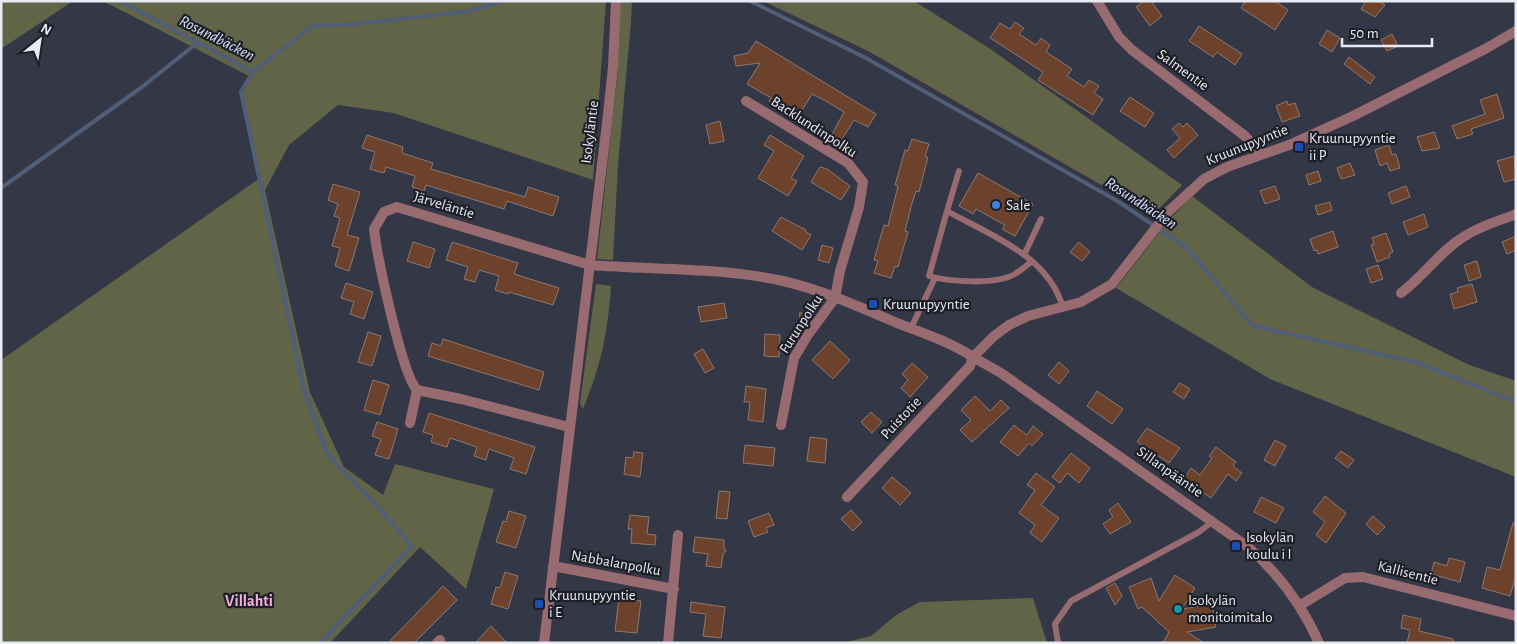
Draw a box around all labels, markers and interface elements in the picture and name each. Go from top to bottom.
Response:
water label: Rosundbäcken [177,12,257,64]
north arrow [15,15,65,65]
scale bar [1342,15,1432,47]
text: N [38,21,54,38]
text: 50 m [1350,26,1379,41]
street label: Salmentie [1155,46,1212,94]
street label: Backlundinpolku [768,94,860,160]
street label: Isokyläntie [579,100,601,164]
street label: Kruunupyyntie [1204,122,1290,168]
place label: Kruunupyyntie ii P [1309,131,1396,163]
marker: Kruunupyyntie ii P [1293,141,1305,153]
water label: Rosundbäcken [1102,174,1180,232]
street label: Järveläntie [412,189,476,221]
place label: Sale [1006,198,1030,213]
marker: Sale [990,199,1002,211]
street label: Furunpolku [777,292,826,356]
place label: Kruunupyyntie [883,297,970,312]
marker: Kruunupyyntie [867,298,879,310]
street label: Puistotie [878,394,924,442]
street label: Sillanpääntie [1134,444,1206,500]
place label: Isokylän koulu i I [1246,530,1294,562]
marker: Isokylän koulu i I [1230,540,1242,552]
street label: Nabbalanpolku [570,548,662,578]
street label: Kallisentie [1376,558,1440,588]
place label: Kruunupyyntie i E [549,588,636,620]
district label: Villahti [225,593,273,609]
place label: Isokylän monitoimitalo [1188,593,1273,625]
marker: Kruunupyyntie i E [533,598,545,610]
marker: Isokylän monitoimitalo [1172,603,1184,615]

